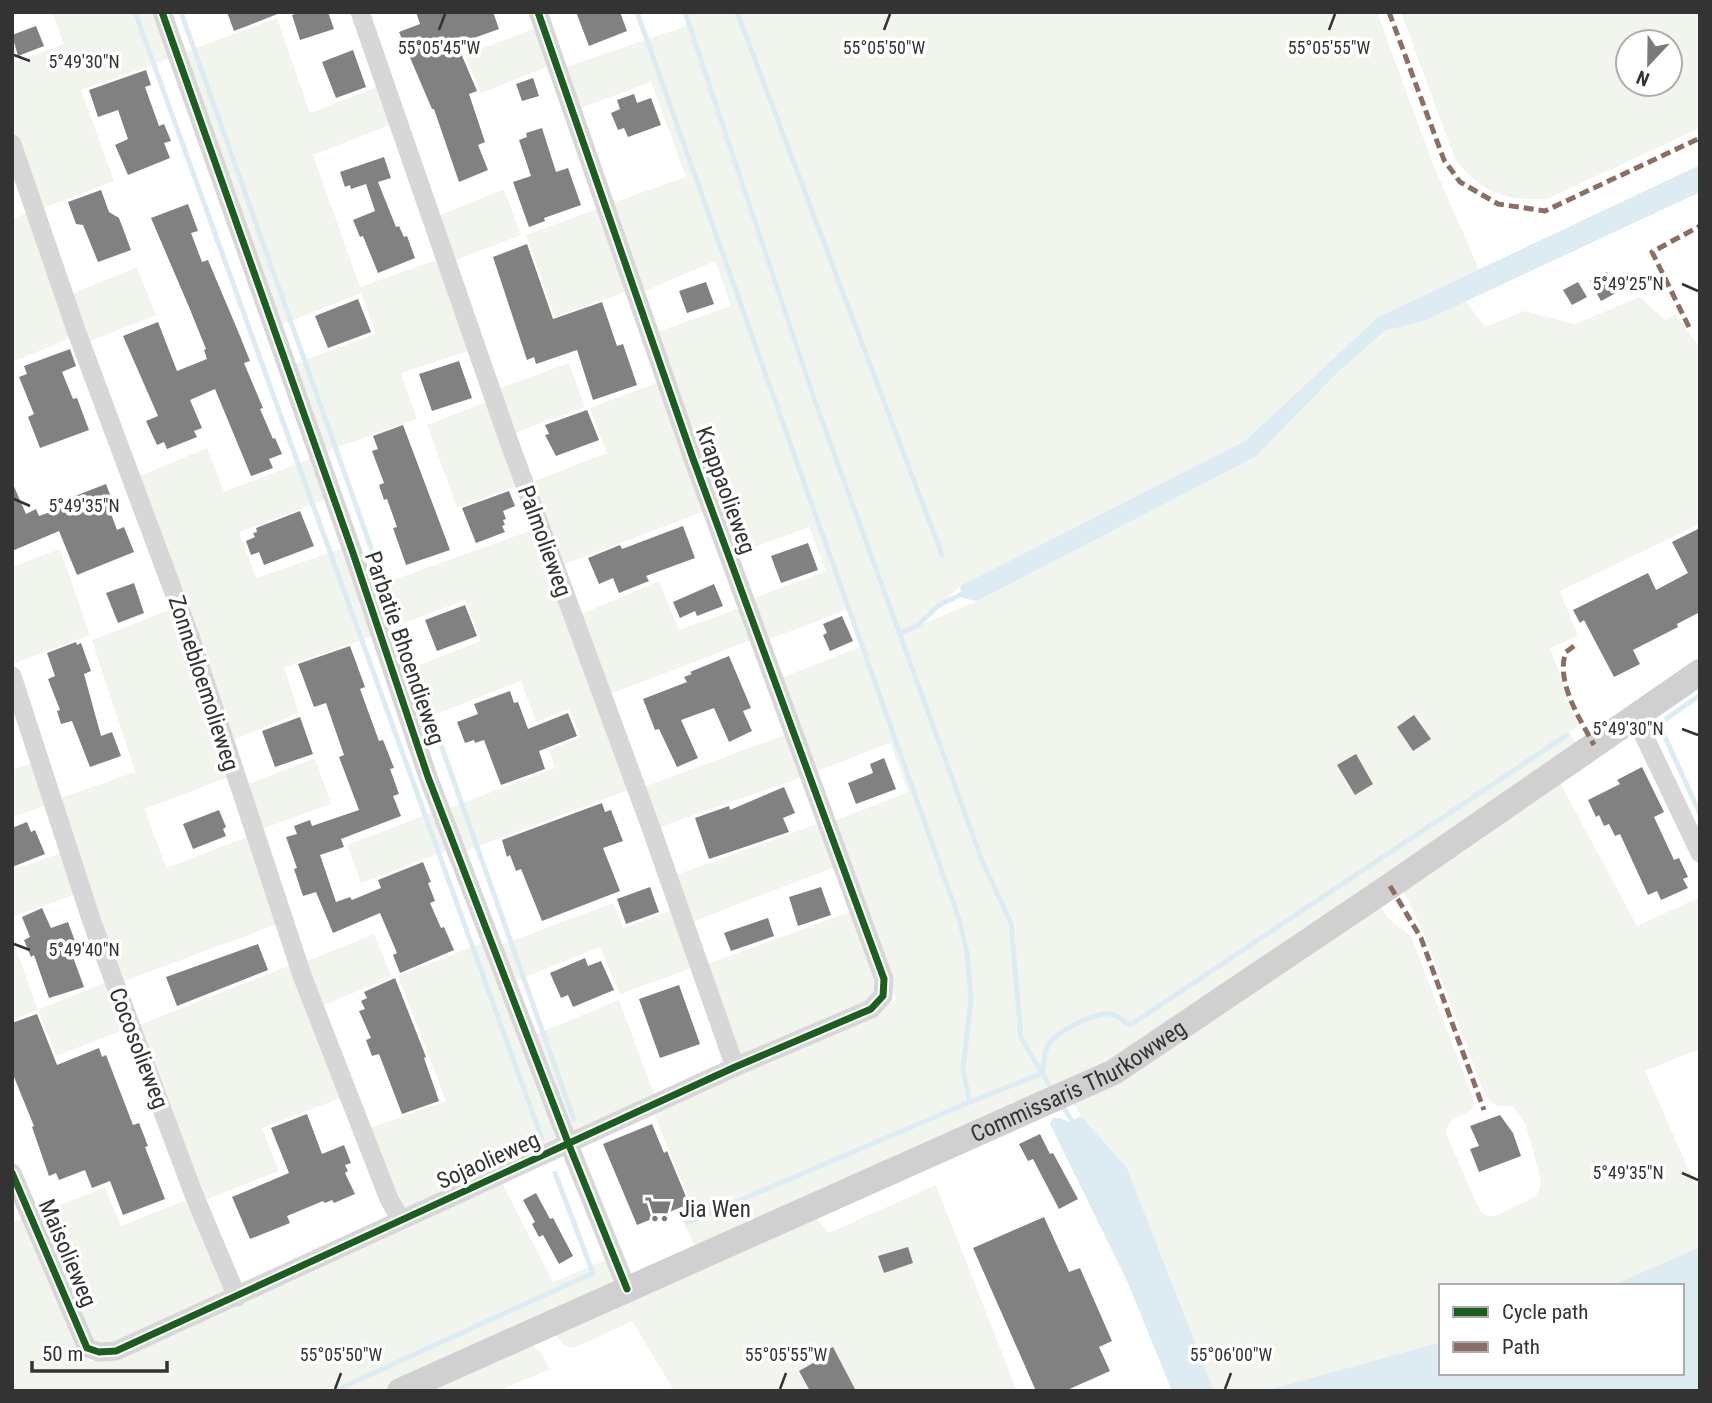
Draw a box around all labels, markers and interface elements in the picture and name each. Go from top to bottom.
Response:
north arrow [1614,28,1684,98]
text: 55°05'45"W [398,37,481,58]
text: 55°05'50"W [843,37,926,58]
text: 55°05'55"W [1288,37,1371,58]
text: 5°49'30"N [48,51,120,72]
text: N [1633,65,1653,91]
text: 5°49'25"N [1592,273,1664,294]
street label: Krappaolieweg [690,423,761,558]
street label: Palmolieweg [512,482,577,600]
text: 5°49'35"N [48,495,120,516]
street label: Parbatie Bhoendieweg [359,548,450,748]
street label: Zonnebloemolieweg [162,592,245,774]
text: 5°49'30"N [1592,718,1664,739]
text: 5°49'40"N [48,939,120,960]
street label: Cocosolieweg [103,984,174,1112]
street label: Commissaris Thurkowweg [967,1014,1191,1148]
street label: Sojaolieweg [433,1126,544,1195]
text: 5°49'35"N [1592,1162,1664,1183]
supermarket icon: Jia Wen [643,1194,673,1224]
street label: Maisolieweg [33,1195,102,1311]
place label: Jia Wen [679,1196,751,1223]
legend [1439,1284,1684,1375]
text: Cycle path [1502,1300,1588,1324]
scale bar [32,1330,166,1374]
text: Path [1502,1335,1540,1359]
text: 50 m [42,1342,83,1366]
text: 55°05'50"W [300,1344,383,1365]
text: 55°05'55"W [745,1344,828,1365]
text: 55°06'00"W [1190,1344,1273,1365]

